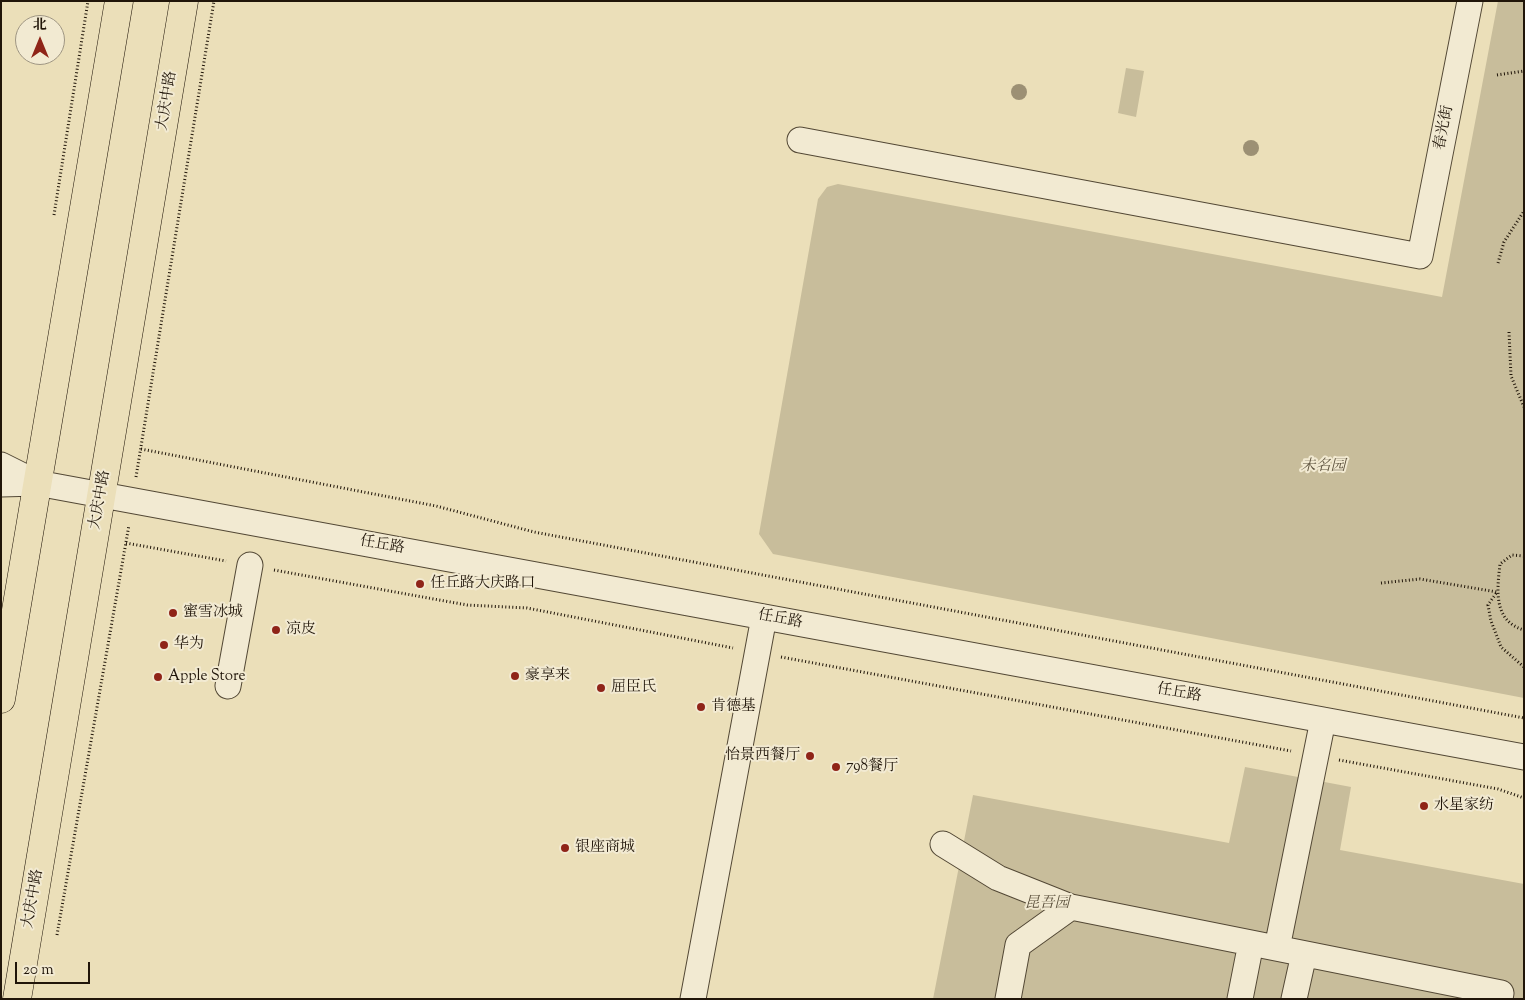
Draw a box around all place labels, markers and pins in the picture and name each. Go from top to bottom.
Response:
place label: 任丘路大庆路口 [430,575,535,593]
marker: 任丘路大庆路口 [414,578,426,590]
place label: 蜜雪冰城 [183,604,243,622]
marker: 蜜雪冰城 [167,607,179,619]
place label: 凉皮 [286,621,316,639]
marker: 凉皮 [270,624,282,636]
place label: 华为 [174,636,204,654]
marker: 华为 [158,639,170,651]
place label: 豪享来 [525,667,570,685]
place label: Apple Store [168,668,246,686]
marker: 豪享来 [509,670,521,682]
marker: Apple Store [152,671,164,683]
place label: 屈臣氏 [611,679,656,697]
marker: 屈臣氏 [595,682,607,694]
place label: 肯德基 [711,698,756,716]
marker: 肯德基 [695,701,707,713]
place label: 怡景西餐厅 [725,747,800,765]
marker: 怡景西餐厅 [804,750,816,762]
place label: 798餐厅 [846,758,898,776]
marker: 798餐厅 [830,761,842,773]
place label: 水星家纺 [1434,797,1494,815]
marker: 水星家纺 [1418,800,1430,812]
place label: 银座商城 [575,839,635,857]
marker: 银座商城 [559,842,571,854]

